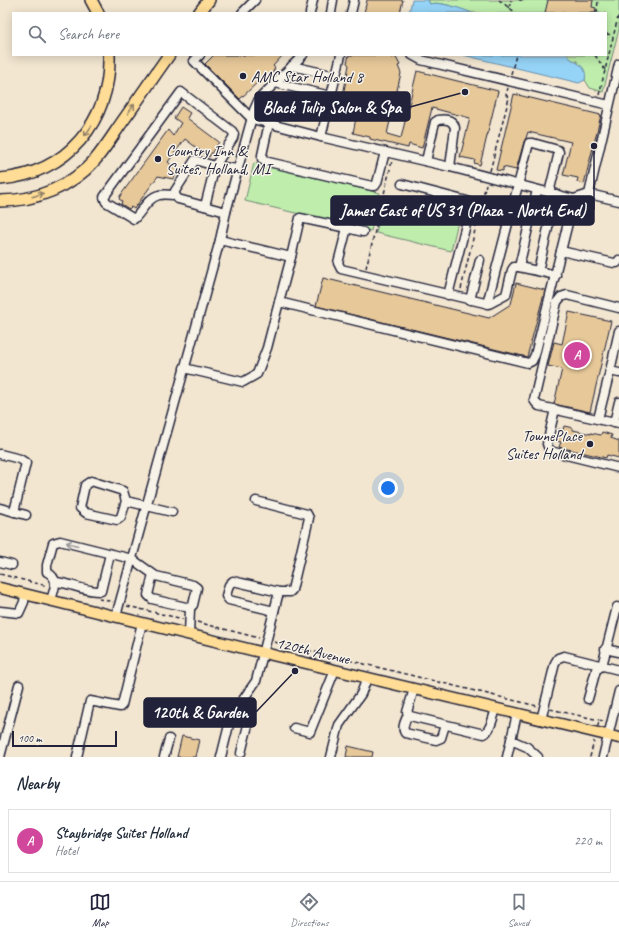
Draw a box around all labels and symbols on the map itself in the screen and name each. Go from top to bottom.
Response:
place label: AMC Star Holland 8 [251,67,365,87]
marker: AMC Star Holland 8 [238,71,248,81]
callout: Black Tulip Salon & Spa [255,92,410,121]
text: Black Tulip Salon & Spa [263,97,403,118]
one-way arrow [127,104,135,115]
one-way arrow [84,126,92,137]
place label: Country Inn & Suites, Holland, MI [166,141,274,179]
marker: Country Inn & Suites, Holland, MI [153,154,163,164]
one-way arrow [32,191,45,198]
callout: James East of US 31 (Plaza - North End) [331,196,594,225]
text: James East of US 31 (Plaza - North End) [339,200,587,221]
pin: A [564,340,590,370]
place label: TownePlace Suites Holland [506,426,585,464]
marker: TownePlace Suites Holland [585,439,595,449]
your location [378,478,398,498]
one-way arrow [66,540,79,547]
street label: 120th Avenue [274,633,353,670]
callout: 120th & Garden [144,698,256,727]
text: 120th & Garden [152,702,250,723]
scale bar [12,729,117,748]

